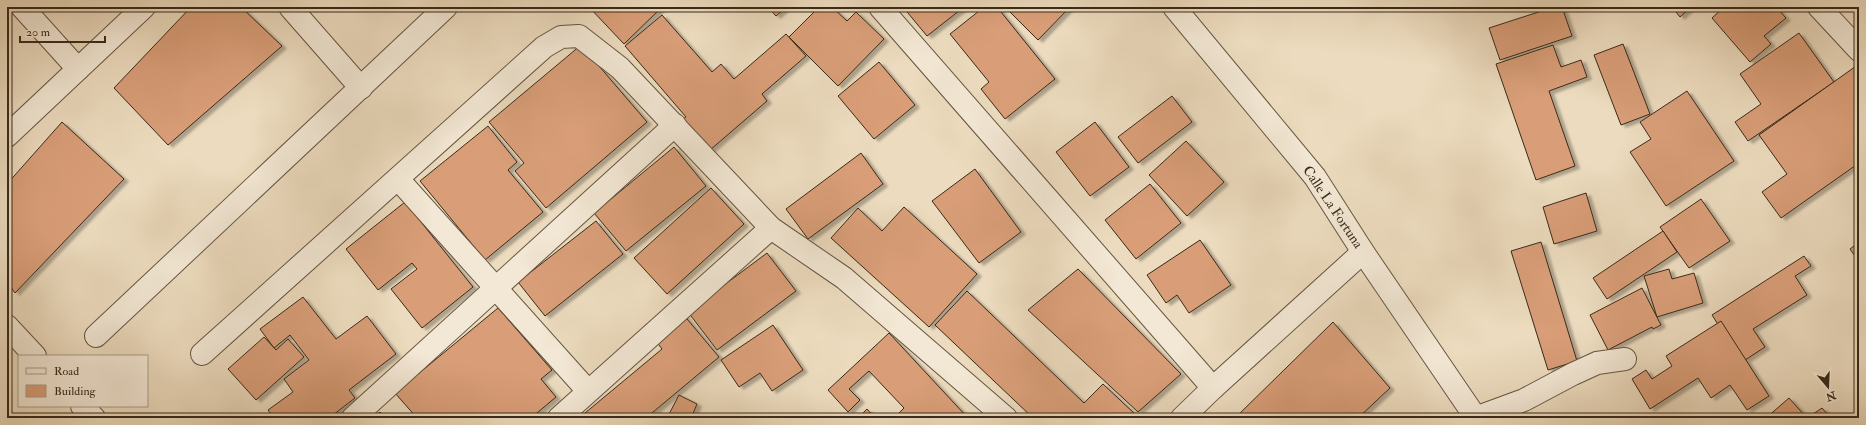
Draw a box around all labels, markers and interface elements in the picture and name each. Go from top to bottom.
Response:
scale bar [20,18,105,44]
text: 20 m [26,25,51,40]
street label: Calle La Fortuna [1299,163,1367,252]
legend [18,355,148,407]
text: Road [54,364,79,379]
north arrow [1808,367,1848,407]
text: Building [54,384,97,399]
text: N [1823,388,1839,404]

